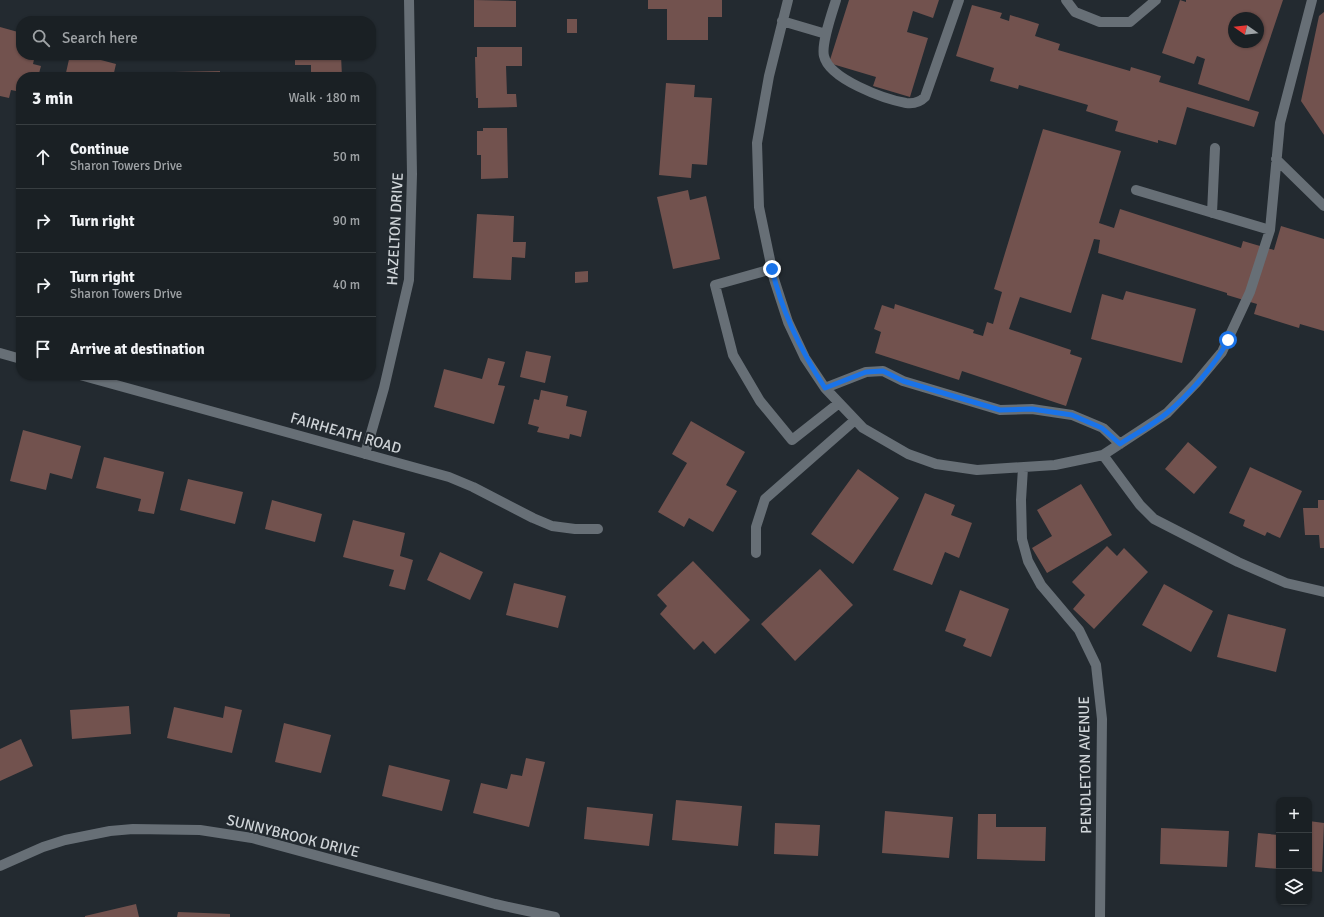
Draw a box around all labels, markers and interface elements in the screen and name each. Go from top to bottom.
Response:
north arrow [1228,12,1264,48]
search box [16,16,376,60]
icon: search [30,27,52,49]
text: Search here [62,29,138,47]
text: 3 min [32,88,73,109]
text: Walk · 180 m [289,90,360,106]
text: Continue [70,140,129,158]
icon: ahead [32,146,54,168]
text: 50 m [333,149,360,165]
text: Sharon Towers Drive [70,158,182,174]
street label: HAZELTON DRIVE [383,172,407,286]
icon: right [32,210,54,232]
text: Turn right [70,212,135,230]
text: 90 m [333,213,360,229]
route end [763,260,781,278]
text: Turn right [70,268,135,286]
icon: right [32,274,54,296]
text: 40 m [333,277,360,293]
text: Sharon Towers Drive [70,286,182,302]
route start [1219,331,1237,349]
icon: arrive [32,338,54,360]
text: Arrive at destination [70,340,205,358]
street label: FAIRHEATH ROAD [288,409,404,457]
street label: PENDLETON AVENUE [1075,696,1095,834]
map controls [1276,797,1312,905]
button: + [1276,797,1312,833]
street label: SUNNYBROOK DRIVE [225,811,361,861]
button: − [1276,833,1312,869]
button: layers [1276,869,1312,905]

